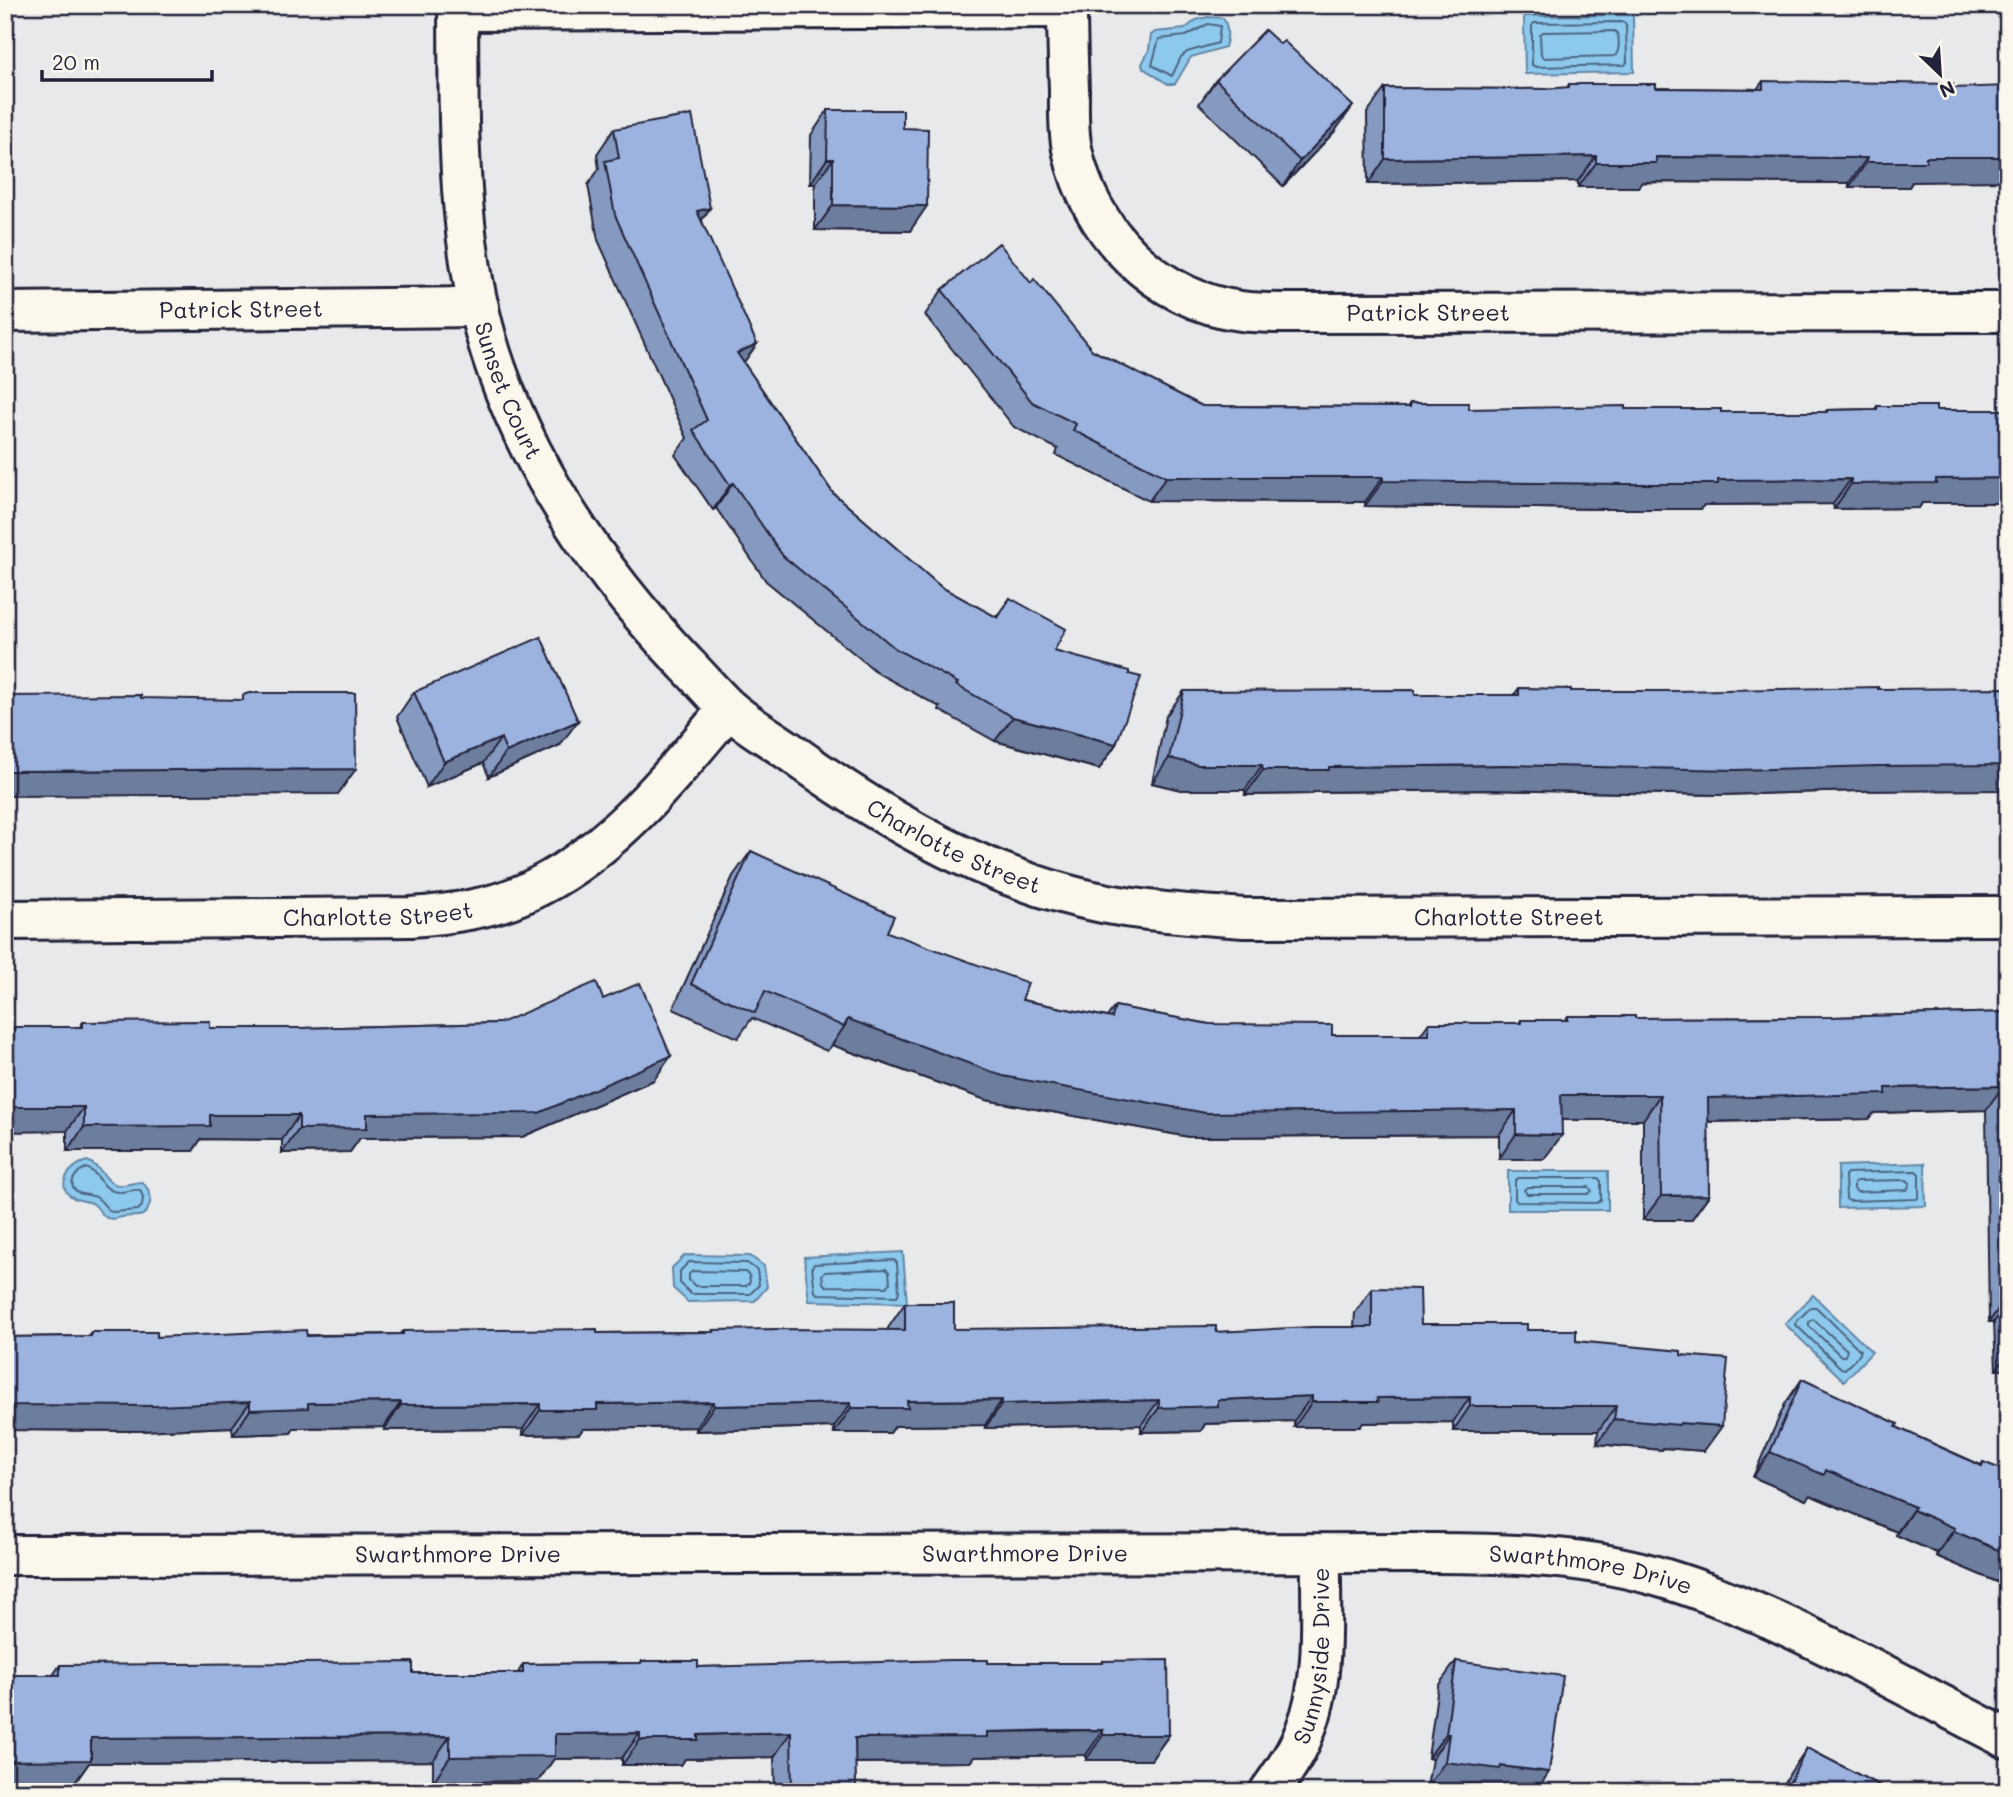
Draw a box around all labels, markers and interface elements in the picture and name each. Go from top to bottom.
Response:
scale bar [42,38,212,82]
north arrow [1904,38,1974,108]
text: 20 m [52,48,100,75]
text: N [1936,75,1959,104]
street label: Patrick Street [159,293,323,324]
street label: Patrick Street [1346,297,1510,327]
street label: Sunset Court [469,318,549,464]
street label: Charlotte Street [862,791,1045,900]
street label: Charlotte Street [283,894,475,932]
street label: Charlotte Street [1414,901,1604,932]
street label: Swarthmore Drive [922,1537,1128,1568]
street label: Swarthmore Drive [355,1538,561,1569]
street label: Swarthmore Drive [1489,1538,1696,1600]
street label: Sunnyside Drive [1285,1567,1335,1749]

